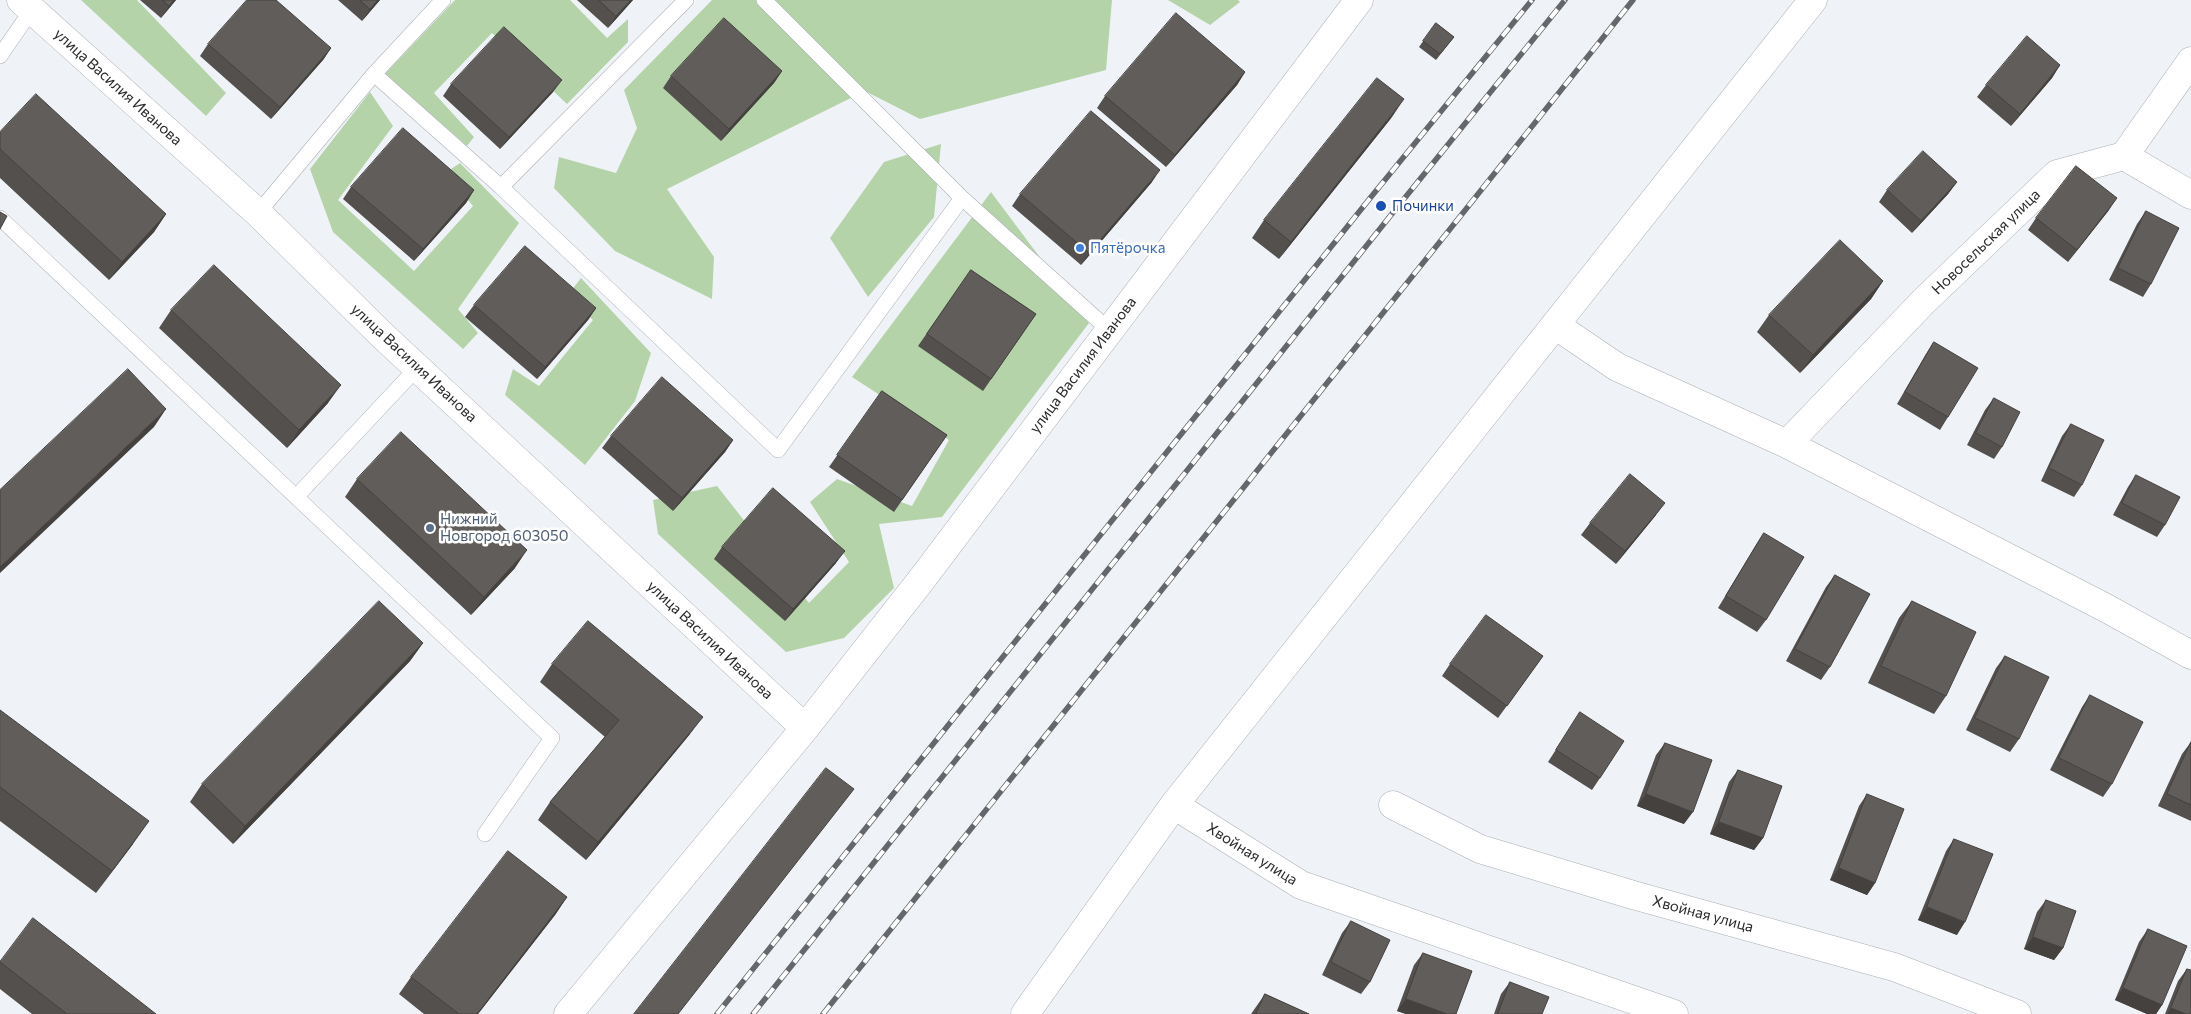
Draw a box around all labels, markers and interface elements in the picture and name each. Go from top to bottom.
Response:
street label: улица Василия Иванова [50,25,186,149]
street label: Новосельская улица [1928,186,2044,298]
place label: Починки [1392,197,1454,215]
marker: Починки [1374,199,1388,213]
place label: Пятёрочка [1090,239,1165,257]
marker: Пятёрочка [1074,242,1086,254]
street label: улица Василия Иванова [1026,293,1140,437]
street label: улица Василия Иванова [347,300,481,426]
place label: Нижний Новгород 603050 [440,510,568,545]
marker: Нижний Новгород 603050 [424,522,436,534]
street label: улица Василия Иванова [643,577,777,703]
street label: Хвойная улица [1203,819,1301,889]
street label: Хвойная улица [1651,892,1755,936]

